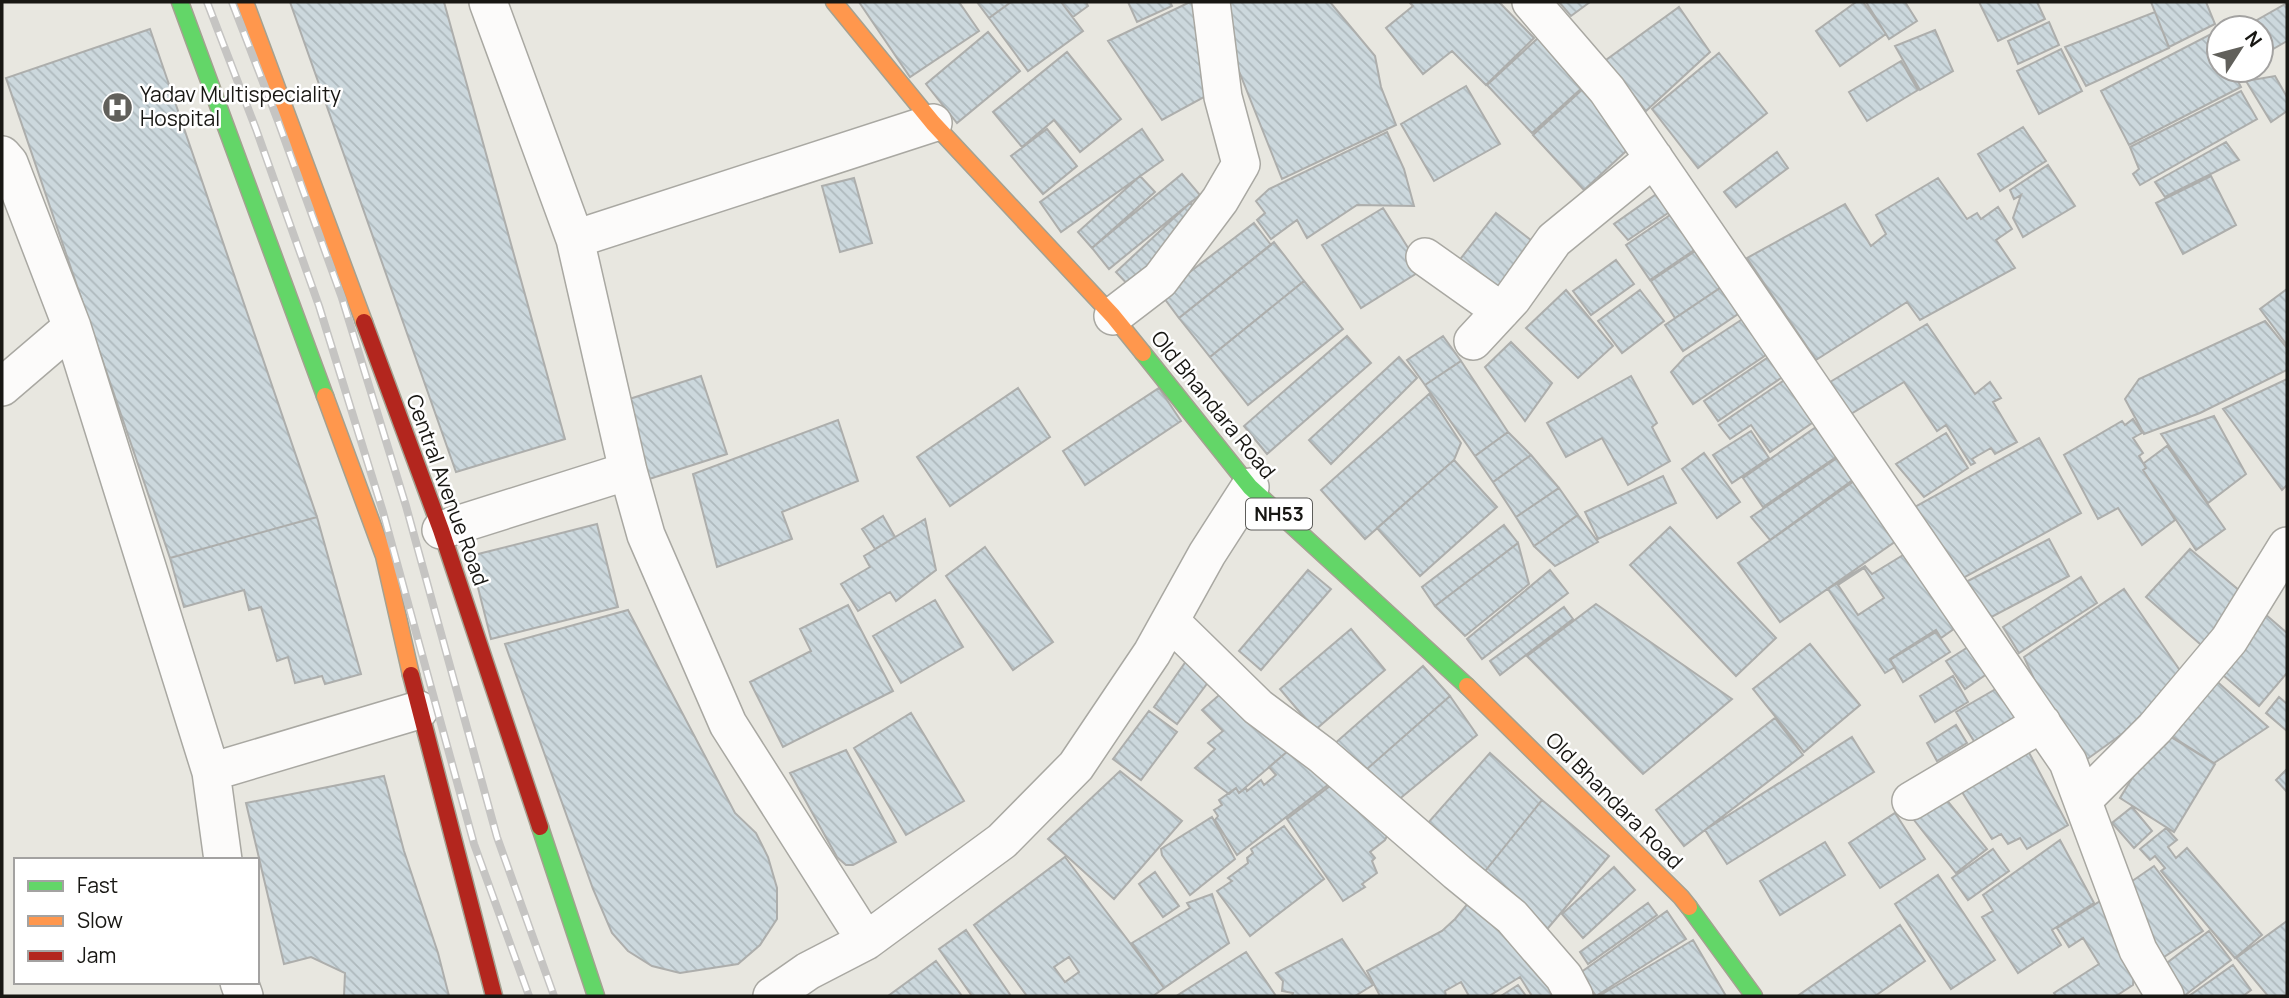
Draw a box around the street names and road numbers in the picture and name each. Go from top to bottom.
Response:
street label: Old Bhandara Road [1145,324,1282,484]
street label: Central Avenue Road [400,390,496,589]
road number: NH53 [1246,499,1312,530]
street label: Old Bhandara Road [1540,726,1689,875]

